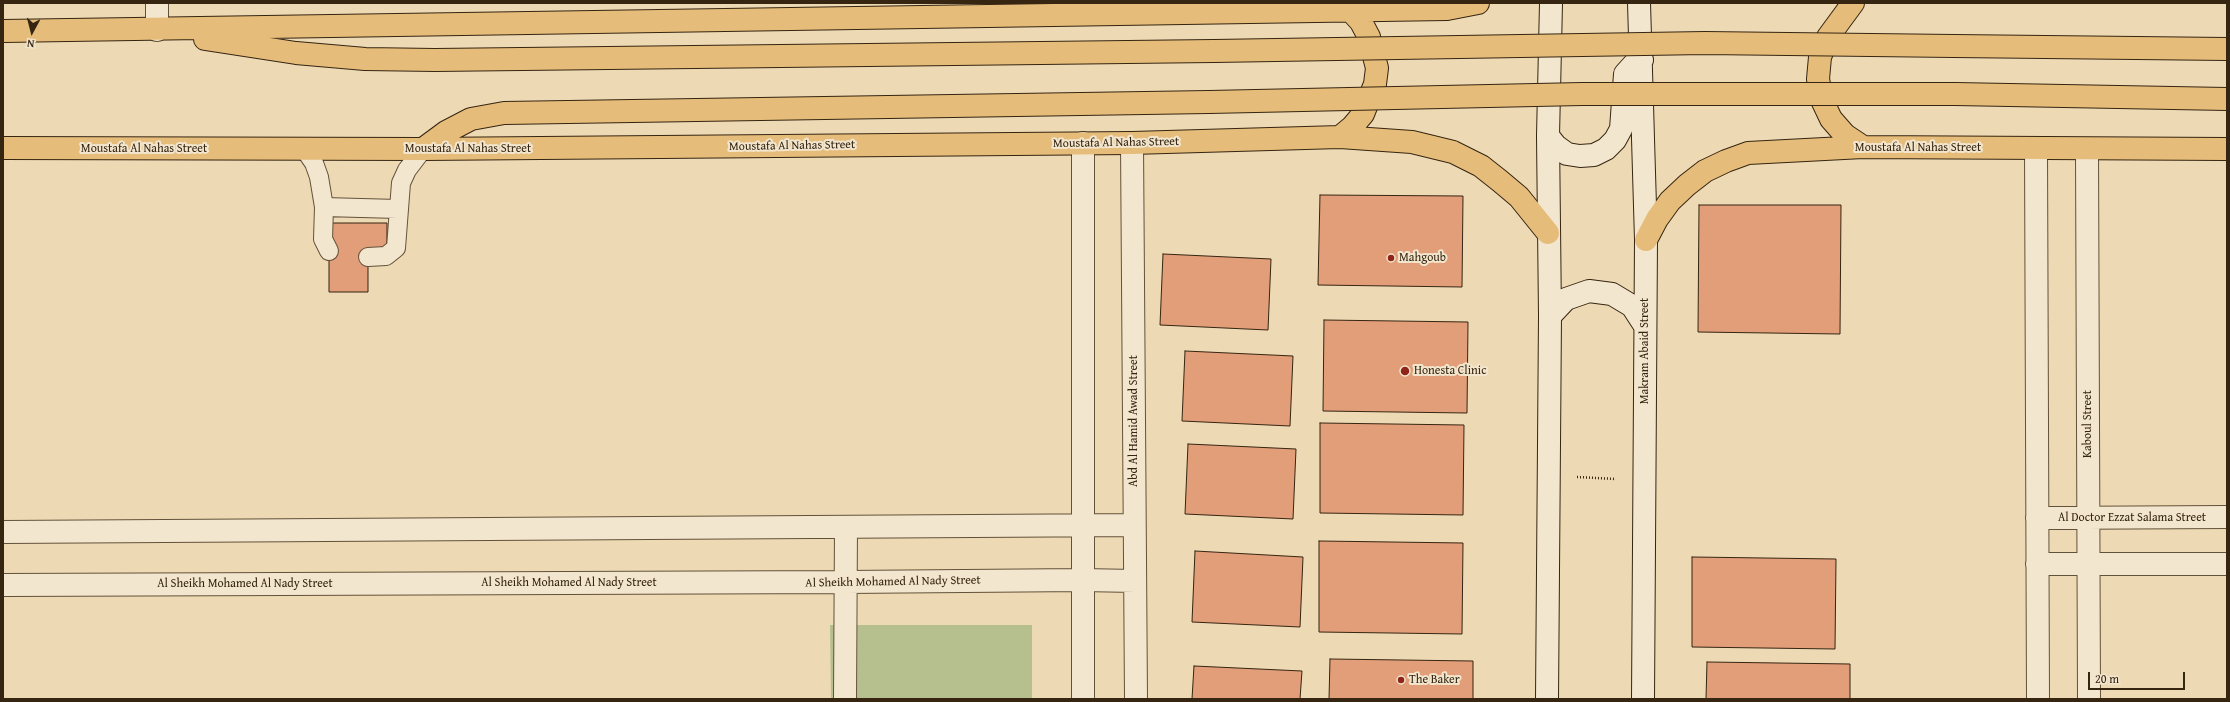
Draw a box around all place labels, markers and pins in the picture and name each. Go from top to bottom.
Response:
place label: Mahgoub [1399,251,1446,265]
marker: Mahgoub [1386,253,1396,263]
place label: Honesta Clinic [1414,364,1486,378]
marker: Honesta Clinic [1399,365,1411,377]
place label: The Baker [1409,673,1460,687]
marker: The Baker [1396,675,1406,685]

